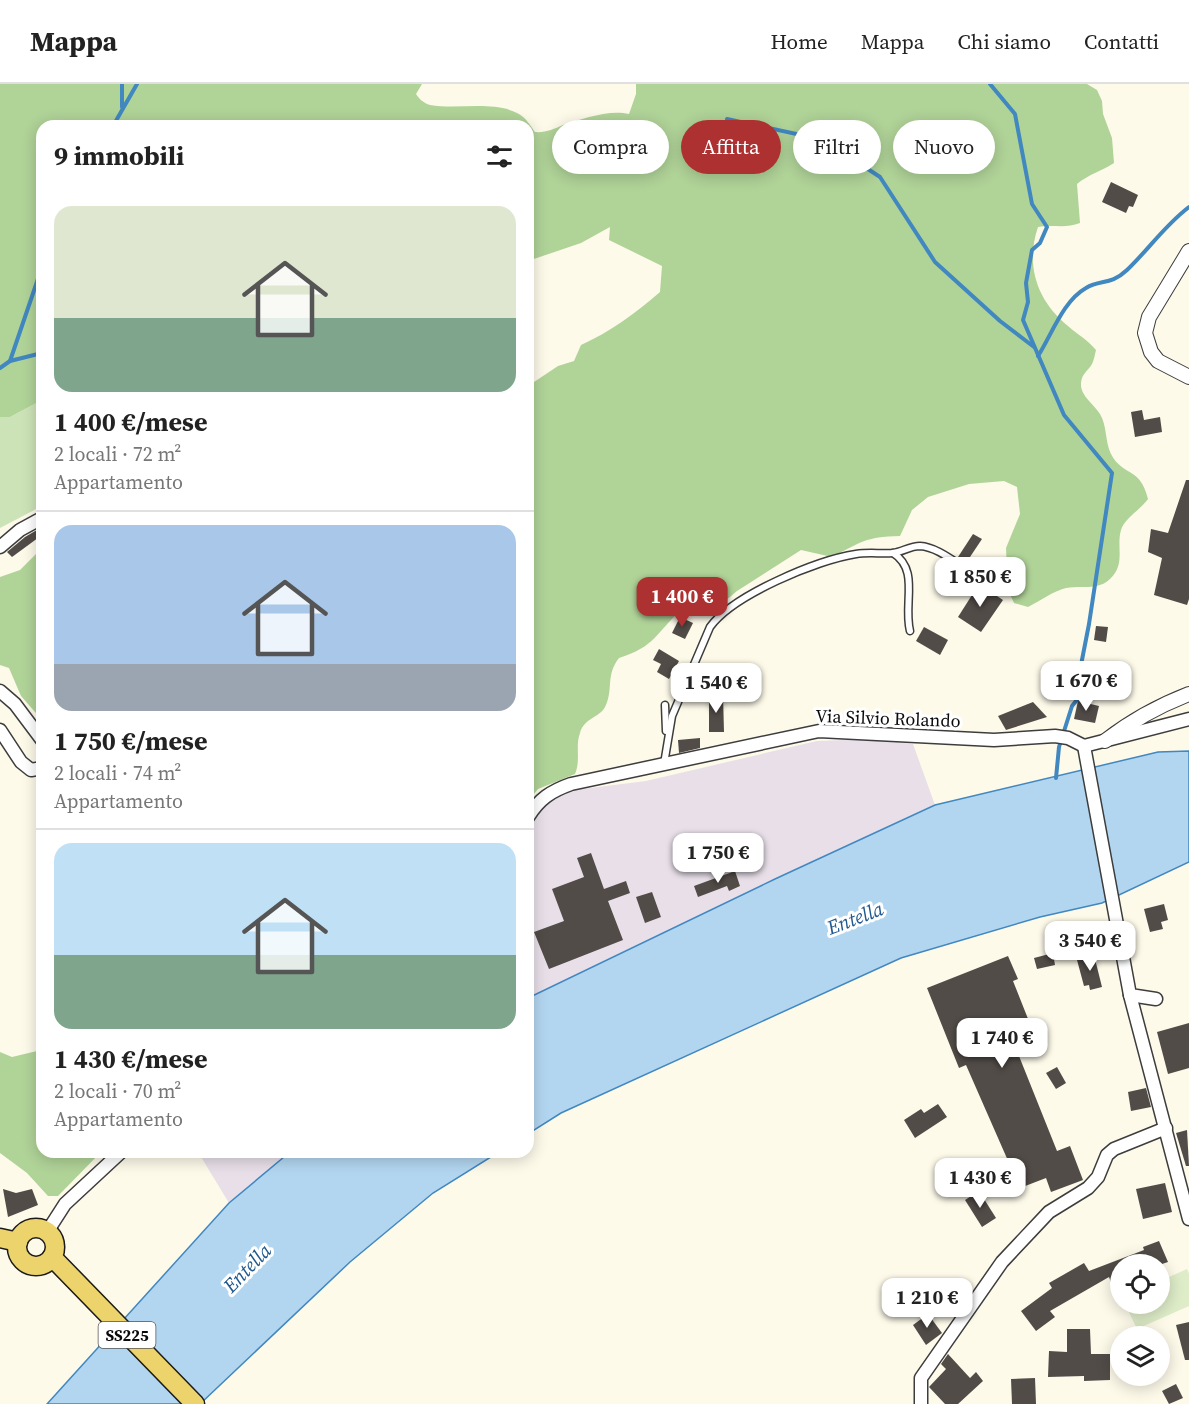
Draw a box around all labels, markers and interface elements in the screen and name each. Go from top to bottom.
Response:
text: Mappa [30,22,117,60]
text: Home [770,27,828,56]
text: Mappa [861,27,925,56]
text: Chi siamo [958,27,1051,56]
text: Contatti [1084,27,1159,56]
chip: Compra [552,120,669,174]
chip: Affitta [681,120,781,174]
chip: Filtri [793,120,881,174]
chip: Nuovo [893,120,995,174]
text: 9 immobili [54,138,184,174]
icon: filters [483,140,516,173]
icon: home [231,245,339,353]
text: 1 400 €/mese [54,404,207,440]
text: 2 locali · 72 m² [54,440,181,468]
text: Appartamento [54,468,183,496]
pin: 1 850 € [925,557,1035,608]
text: 1 850 € [949,562,1011,590]
icon: home [231,564,339,672]
pin: 1 400 € [627,577,737,628]
text: 1 400 € [651,582,713,610]
pin: 1 670 € [1031,661,1141,712]
pin: 1 540 € [661,663,771,714]
text: 1 670 € [1055,666,1117,694]
text: 1 540 € [685,668,747,696]
street label: Via Silvio Rolando [815,703,961,733]
text: 1 750 €/mese [54,723,207,759]
text: 2 locali · 74 m² [54,759,181,787]
text: Appartamento [54,787,183,815]
pin: 1 750 € [663,833,773,884]
text: 1 750 € [687,838,749,866]
icon: home [231,882,339,990]
water label: Entella [822,894,888,942]
pin: 3 540 € [1035,921,1145,972]
text: 3 540 € [1059,926,1121,954]
pin: 1 740 € [947,1018,1057,1069]
text: 1 740 € [971,1023,1033,1051]
text: 1 430 €/mese [54,1041,207,1077]
text: 2 locali · 70 m² [54,1077,181,1105]
text: Appartamento [54,1105,183,1133]
pin: 1 430 € [925,1158,1035,1209]
text: 1 430 € [949,1163,1011,1191]
water label: Entella [216,1237,278,1300]
map controls [1110,1254,1170,1386]
button: locate [1110,1254,1170,1314]
pin: 1 210 € [872,1278,982,1329]
text: 1 210 € [896,1283,958,1311]
road number: SS225 [98,1322,156,1348]
button: layers [1110,1326,1170,1386]

